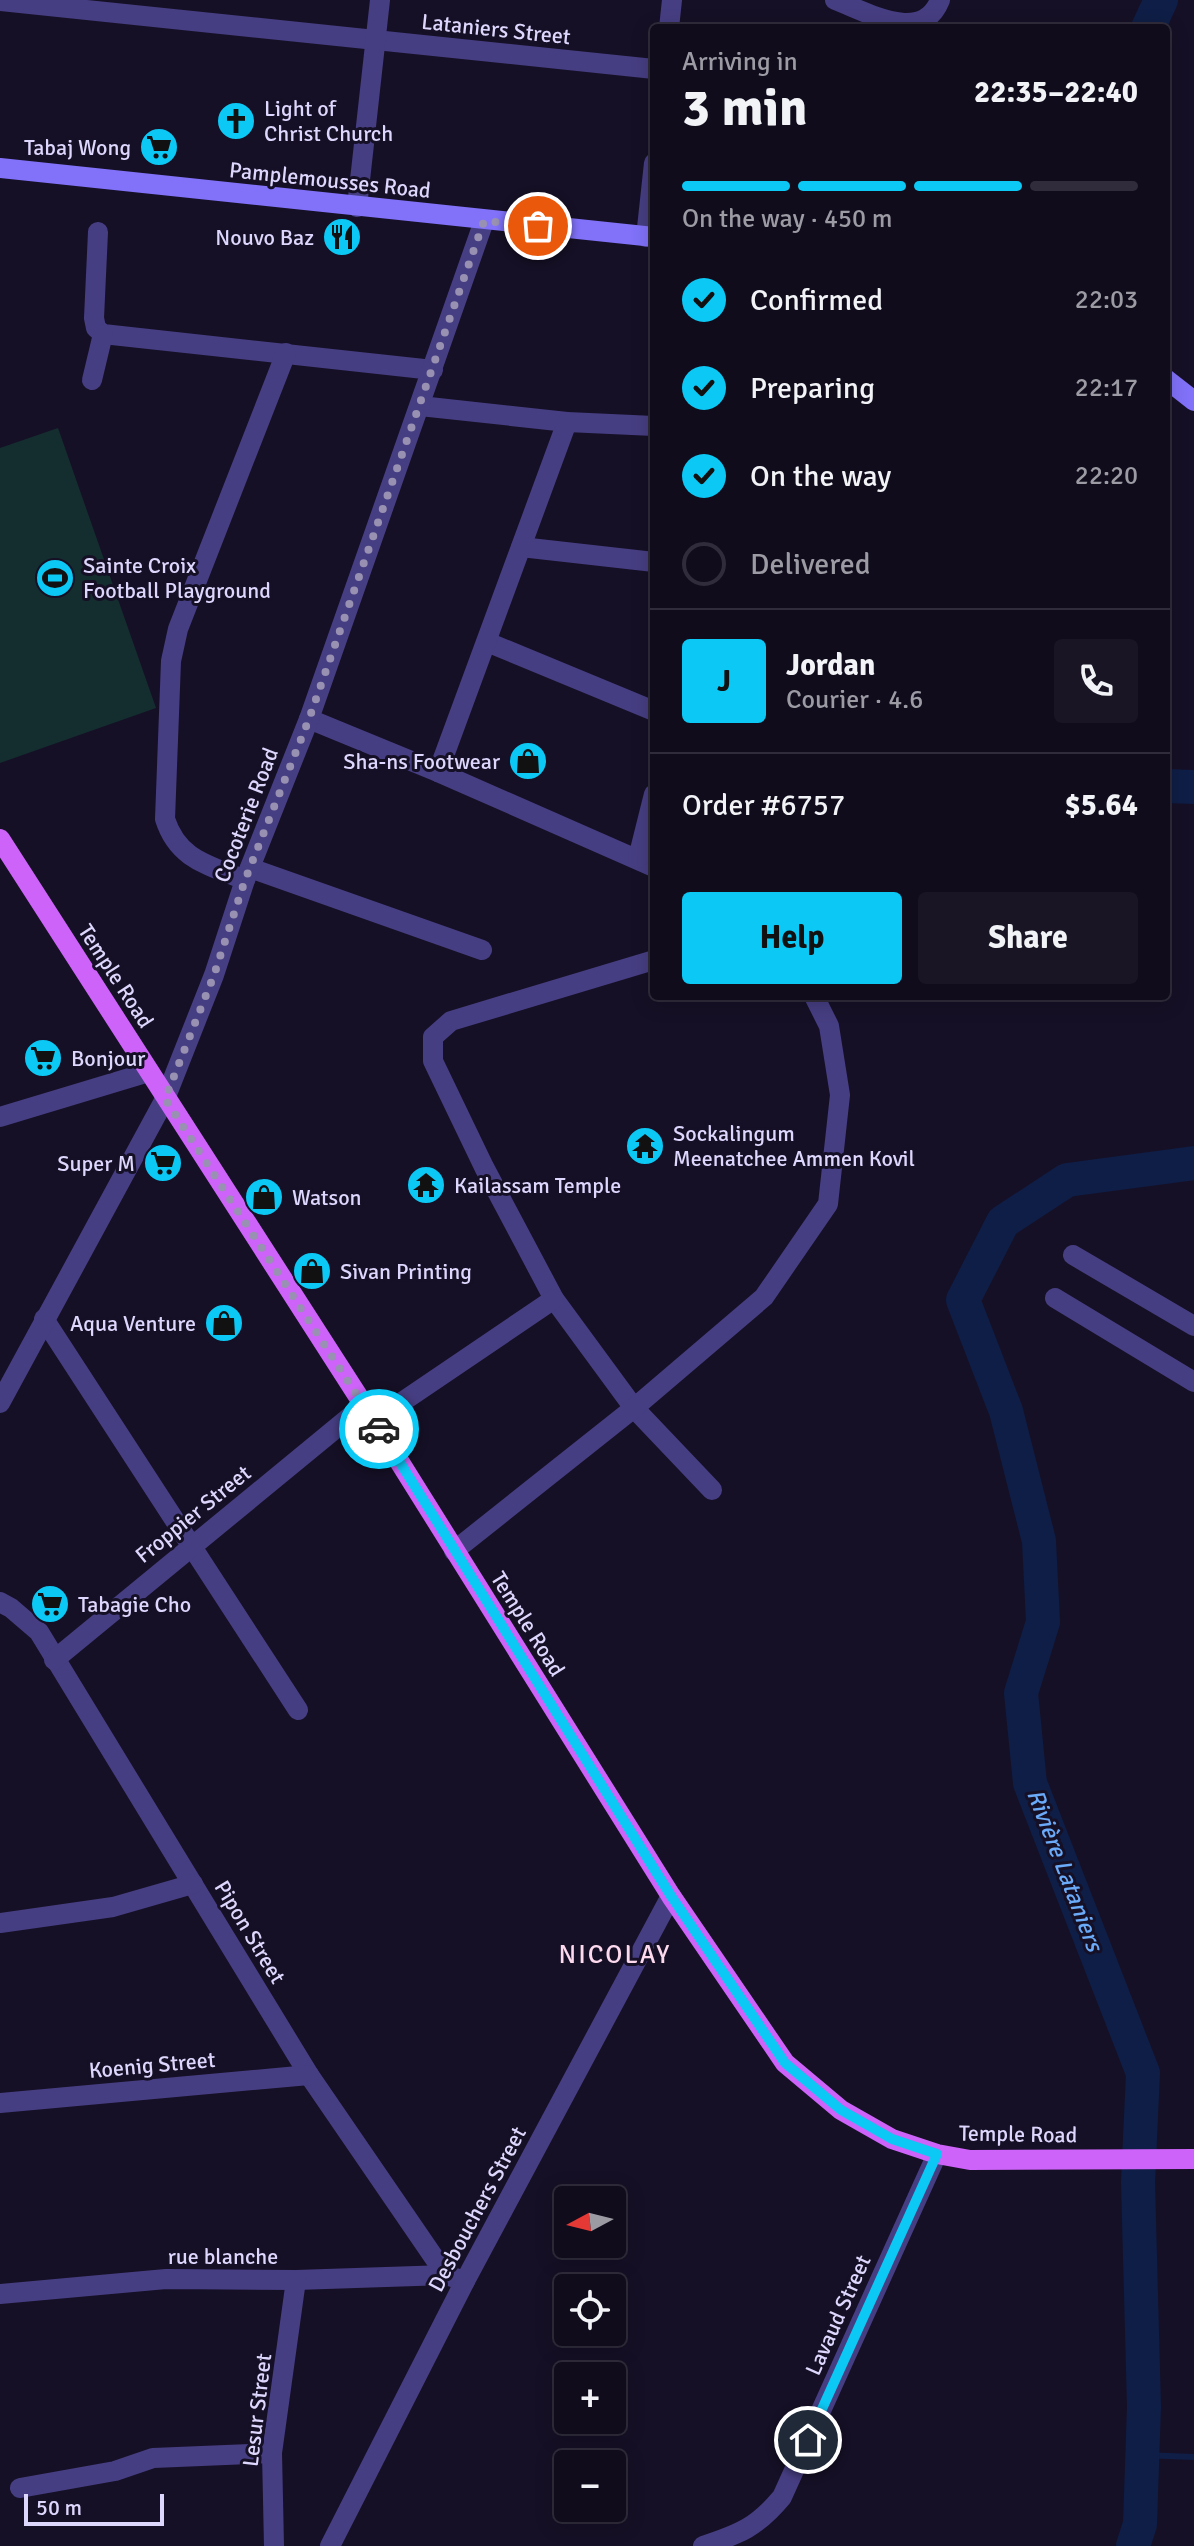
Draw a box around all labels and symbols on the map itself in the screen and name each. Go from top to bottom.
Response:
street label: Lataniers Street [420,8,572,50]
place label: Light of Christ Church [264,95,393,147]
church icon: Light of Christ Church [215,100,257,142]
supermarket icon: Tabaj Wong [138,126,180,168]
place label: Tabaj Wong [24,134,131,161]
street label: Pamplemousses Road [228,156,432,204]
pin [504,192,572,260]
restaurant icon: Nouvo Baz [321,216,363,258]
place label: Nouvo Baz [215,224,314,251]
place label: Sainte Croix Football Playground [83,552,271,604]
sports icon: Sainte Croix Football Playground [34,557,76,599]
shop icon: Sha-ns Footwear [507,740,549,782]
street label: Cocoterie Road [208,744,284,886]
place label: Sha-ns Footwear [343,748,500,775]
street label: Temple Road [72,919,160,1033]
supermarket icon: Bonjour [22,1037,64,1079]
place label: Bonjour [71,1045,145,1072]
place label: Sockalingum Meenatchee Ammen Kovil [673,1120,915,1172]
temple icon: Sockalingum Meenatchee Ammen Kovil [624,1125,666,1167]
supermarket icon: Super M [142,1142,184,1184]
place label: Super M [57,1150,135,1177]
temple icon: Kailassam Temple [405,1164,447,1206]
place label: Kailassam Temple [454,1172,621,1199]
shop icon: Watson [243,1176,285,1218]
place label: Watson [292,1184,362,1211]
shop icon: Sivan Printing [291,1250,333,1292]
place label: Sivan Printing [340,1258,472,1285]
shop icon: Aqua Venture [203,1302,245,1344]
place label: Aqua Venture [70,1310,196,1337]
courier [339,1389,419,1469]
street label: Froppier Street [130,1459,256,1569]
street label: Temple Road [485,1567,571,1681]
supermarket icon: Tabagie Cho [29,1583,71,1625]
place label: Tabagie Cho [78,1591,191,1618]
water label: Rivière Lataniers [1020,1785,1111,1958]
street label: Pipon Street [209,1875,292,1989]
district label: NICOLAY [559,1939,671,1971]
street label: Koenig Street [88,2046,217,2084]
street label: Temple Road [959,2119,1077,2149]
street label: Desbouchers Street [422,2122,532,2296]
north arrow [554,2186,626,2258]
street label: rue blanche [168,2243,278,2270]
street label: Lavaud Street [799,2250,877,2379]
street label: Lesur Street [237,2352,277,2468]
pin [774,2406,842,2474]
scale bar [24,2490,164,2526]

